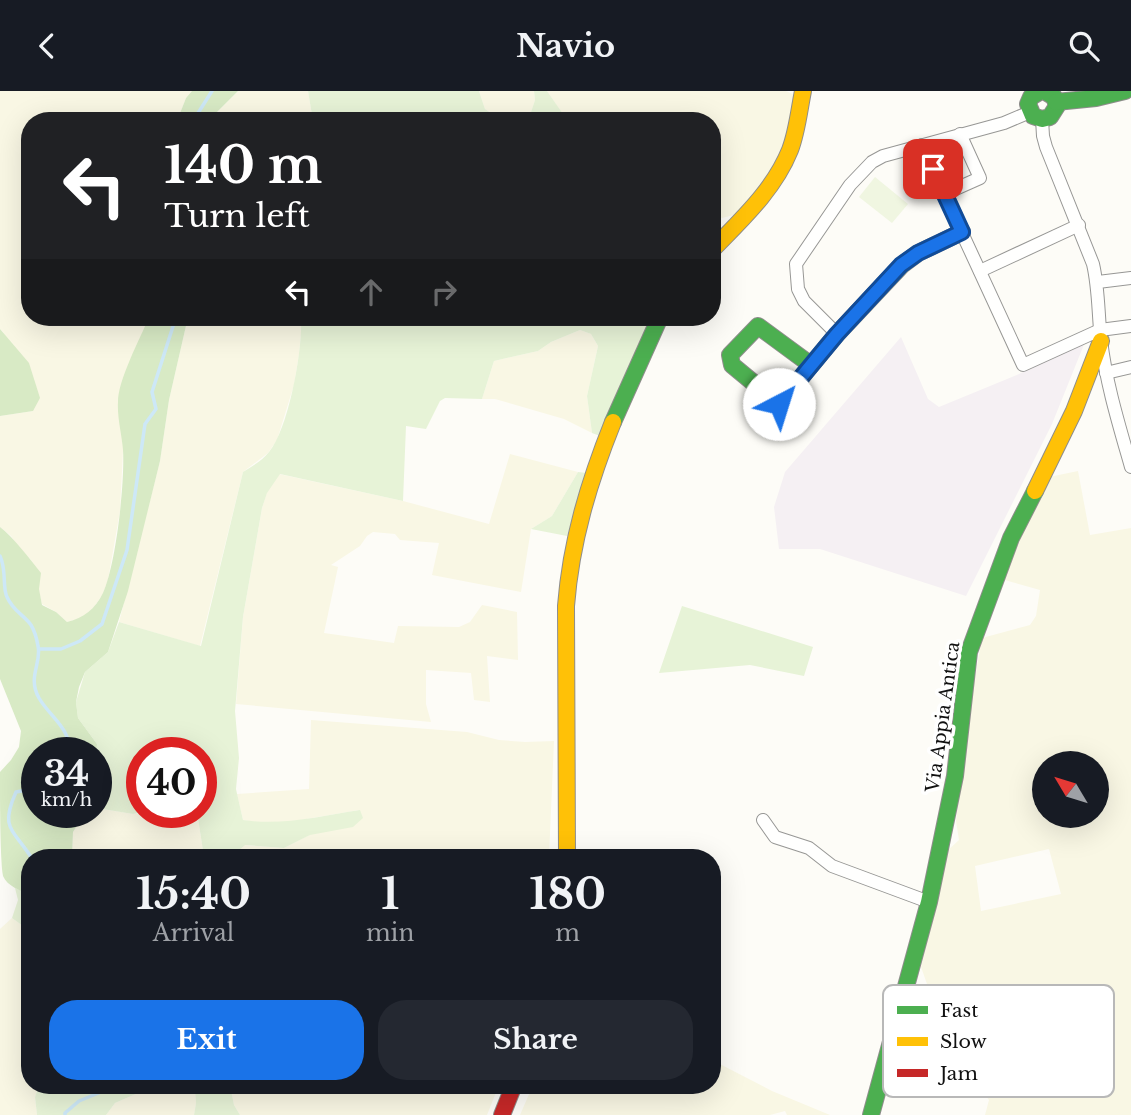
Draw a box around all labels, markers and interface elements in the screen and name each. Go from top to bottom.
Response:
text: Navio [516,26,615,66]
icon: back [28,27,66,65]
icon: search [1065,27,1103,65]
text: 140 m [164,135,322,196]
pin [903,139,963,199]
icon: left [49,140,140,231]
icon: arrive [914,150,952,188]
text: Turn left [164,196,310,236]
icon: left [279,273,317,311]
icon: ahead [352,273,390,311]
icon: right [425,273,463,311]
position arrow [742,367,816,441]
street label: Via Appia Antica [921,640,964,795]
speed limit sign: 40 [126,737,217,828]
north arrow [1032,751,1110,828]
map controls [1032,751,1109,828]
text: 34 [44,752,89,795]
text: km/h [41,789,92,811]
text: 15:40 [136,868,251,920]
text: 1 [381,868,399,920]
text: 180 [529,868,606,920]
text: Arrival [153,919,234,947]
text: min [366,919,414,947]
text: m [555,919,580,947]
legend [883,985,1114,1097]
text: Fast [940,999,979,1022]
button: Exit [49,1000,364,1080]
button: Share [378,1000,693,1080]
text: Slow [940,1030,987,1053]
text: Jam [937,1062,978,1085]

